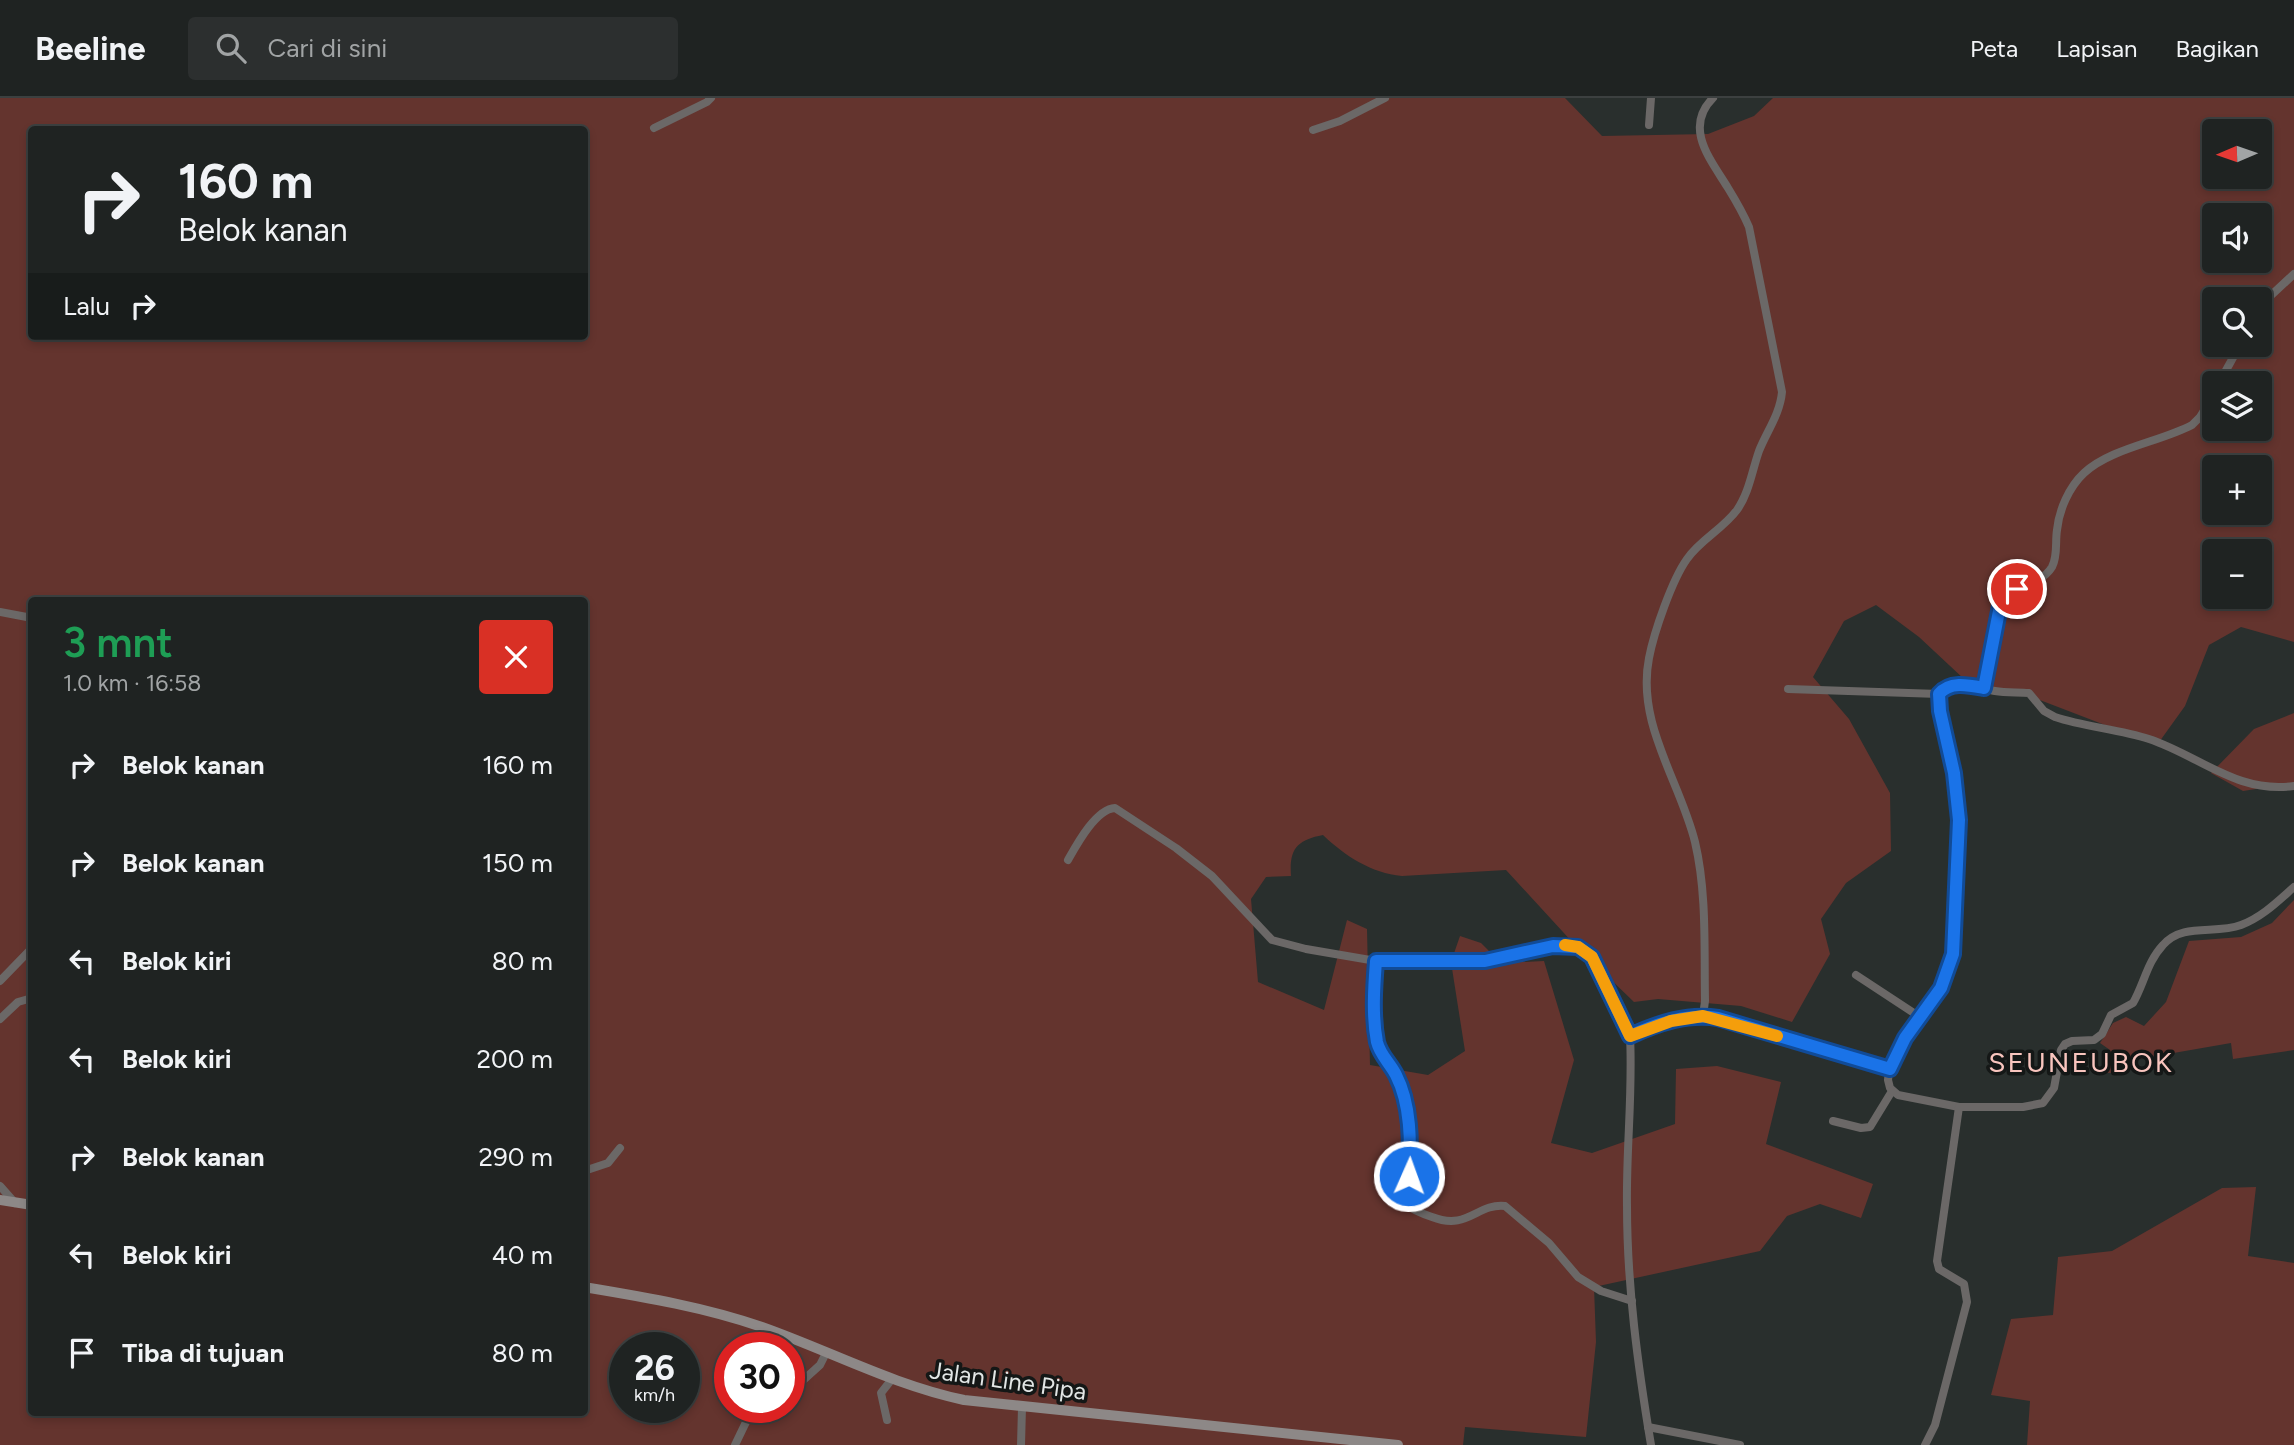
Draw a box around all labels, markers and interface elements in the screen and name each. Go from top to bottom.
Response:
search box [188,17,678,80]
text: Beeline [35,29,146,68]
icon: search [212,29,250,67]
text: Cari di sini [268,32,387,64]
text: Peta [1970,34,2018,63]
text: Lapisan [2056,34,2137,63]
text: Bagikan [2175,34,2259,63]
north arrow [2202,119,2272,189]
map controls [2202,119,2272,609]
text: 160 m [178,151,313,210]
icon: right [63,154,154,245]
button: sound [2202,203,2272,273]
text: Belok kanan [178,211,348,249]
icon: right [124,287,162,325]
button: search [2202,287,2272,357]
text: Lalu [63,290,110,322]
button: layers [2202,371,2272,441]
button: + [2202,455,2272,525]
button: − [2202,539,2272,609]
pin [1987,559,2047,619]
icon: arrive [1998,570,2036,608]
text: 3 mnt [63,617,173,668]
button: close [479,620,553,694]
text: 1.0 km · 16:58 [63,669,201,697]
icon: right [63,746,101,784]
text: Belok kanan [122,749,265,781]
text: 160 m [482,749,553,781]
icon: right [63,844,101,882]
text: Belok kanan [122,847,265,879]
text: 150 m [482,847,553,879]
icon: left [63,942,101,980]
text: Belok kiri [122,945,231,977]
text: 80 m [492,945,553,977]
icon: left [63,1040,101,1078]
text: Belok kiri [122,1043,231,1075]
text: 200 m [477,1043,553,1075]
district label: SEUNEUBOK [1988,1045,2174,1079]
icon: right [63,1138,101,1176]
position arrow [1372,1139,1446,1213]
text: Belok kanan [122,1141,265,1173]
text: 290 m [479,1141,553,1173]
icon: left [63,1236,101,1274]
text: Belok kiri [122,1239,231,1271]
text: 40 m [492,1239,553,1271]
speed limit sign: 30 [714,1332,805,1423]
icon: arrive [63,1334,101,1372]
text: Tiba di tujuan [122,1337,284,1369]
text: 80 m [492,1337,553,1369]
text: 26 [634,1347,675,1389]
street label: Jalan Line Pipa [928,1355,1088,1406]
text: km/h [634,1384,675,1406]

